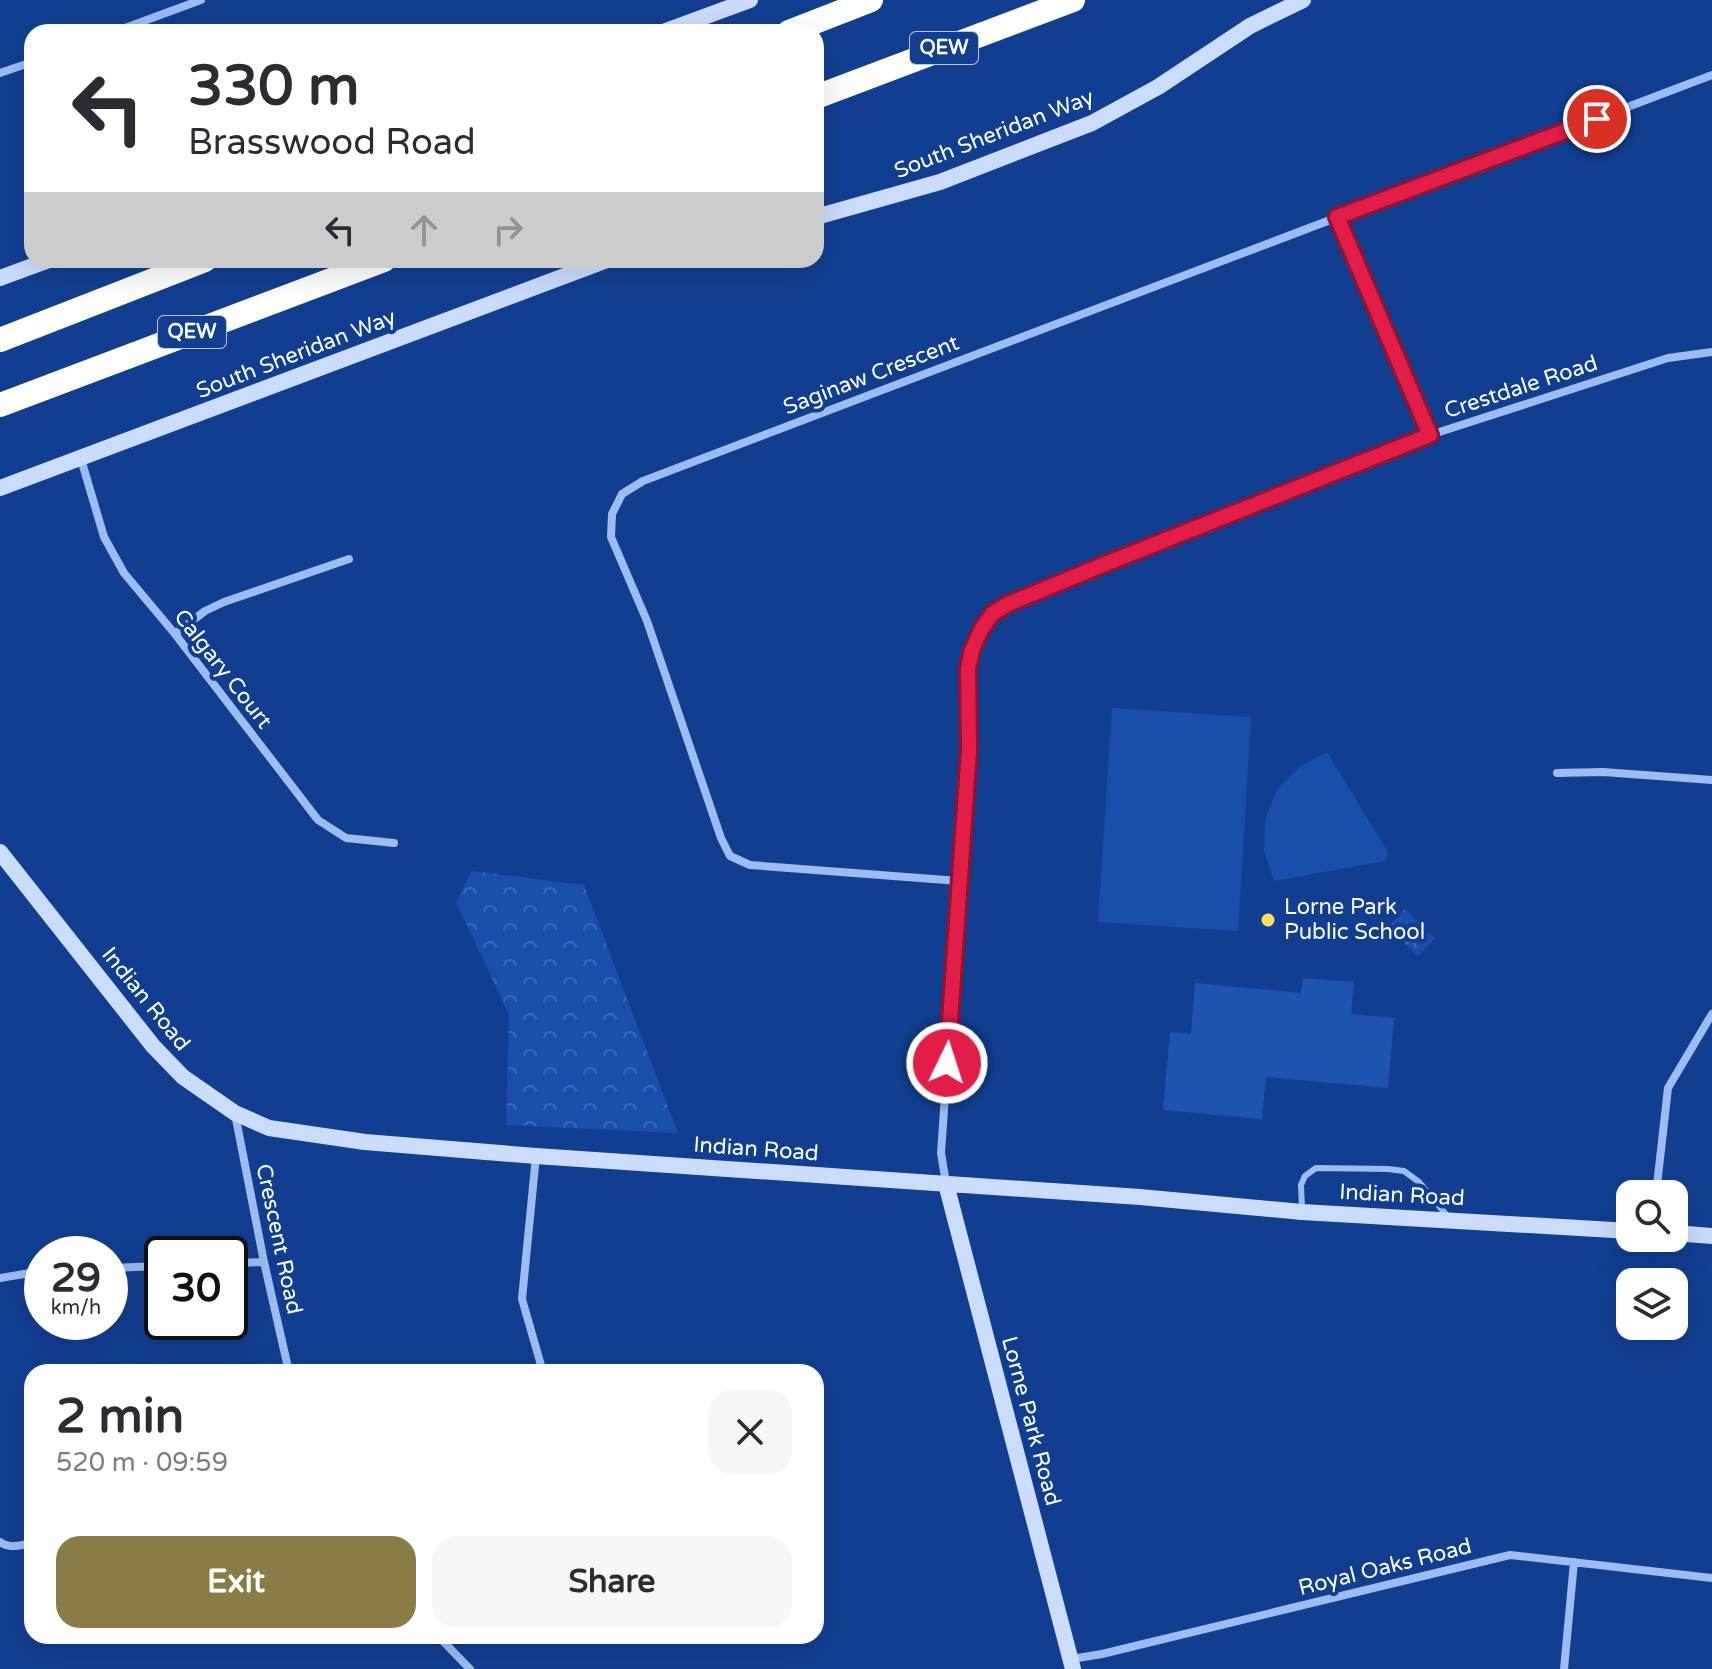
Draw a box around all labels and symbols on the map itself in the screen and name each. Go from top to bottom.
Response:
road number: QEW [910,32,978,64]
street label: South Sheridan Way [891,84,1098,184]
pin [1563,85,1631,153]
street label: South Sheridan Way [193,304,400,404]
road number: QEW [158,316,226,348]
street label: Saginaw Crescent [780,330,962,420]
street label: Crestdale Road [1441,350,1601,424]
street label: Calgary Court [168,604,278,734]
place label: Lorne Park Public School [1284,894,1425,945]
marker: Lorne Park Public School [1259,911,1277,929]
street label: Indian Road [96,942,196,1056]
position arrow [905,1021,989,1105]
street label: Indian Road [692,1132,820,1166]
street label: Crescent Road [250,1162,308,1316]
street label: Indian Road [1339,1179,1465,1211]
speed limit sign: 30 [144,1236,248,1340]
street label: Lorne Park Road [996,1334,1066,1508]
street label: Royal Oaks Road [1296,1533,1474,1601]

